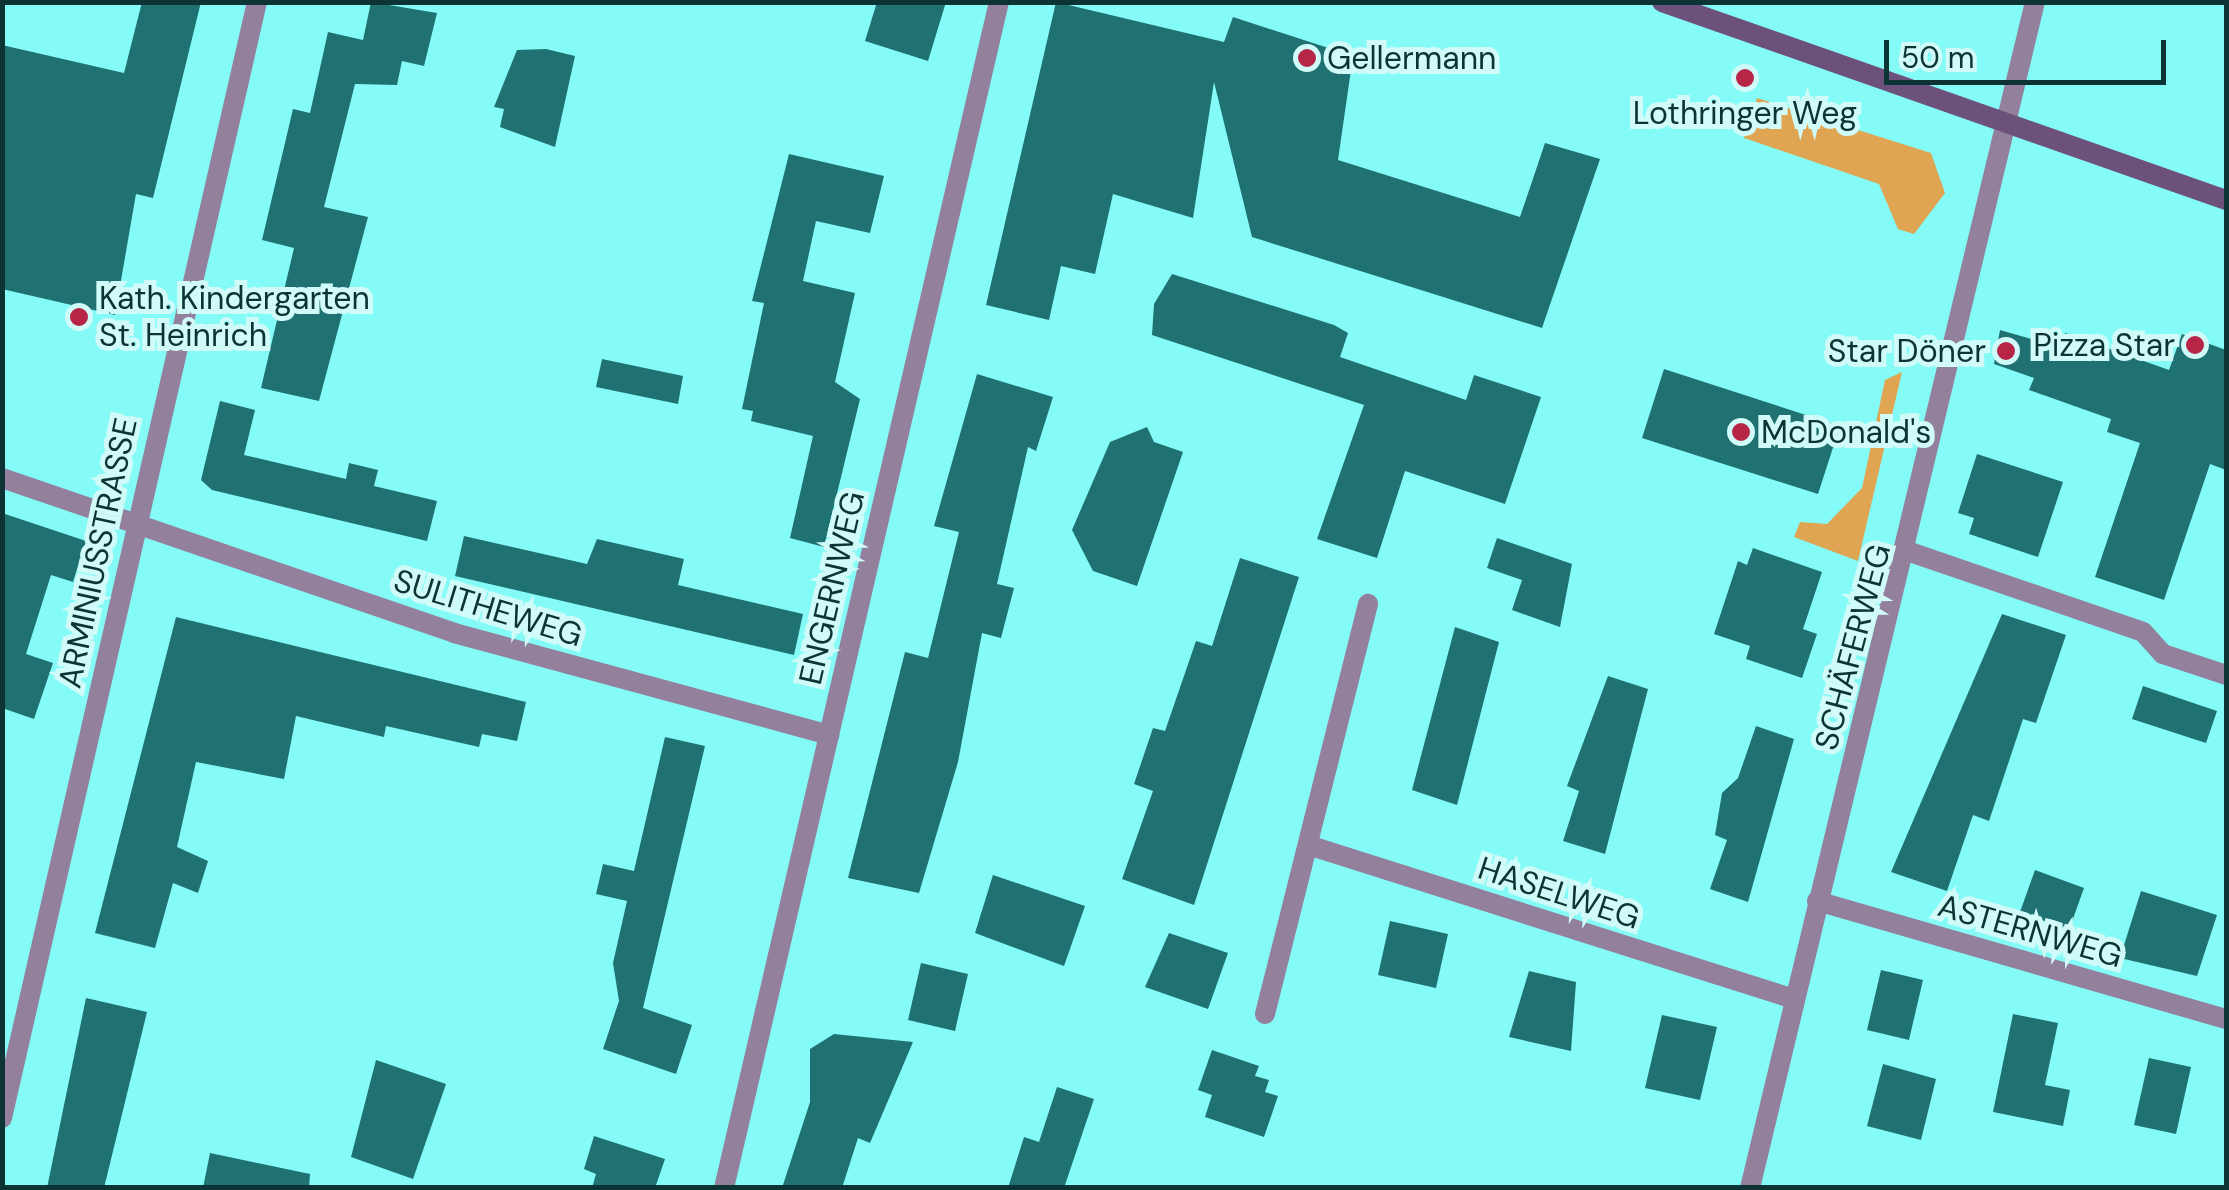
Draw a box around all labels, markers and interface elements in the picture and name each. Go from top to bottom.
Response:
scale bar [1889,20,2172,82]
text: 50 m [1901,38,1975,77]
place label: Gellermann [1327,39,1496,77]
marker: Gellermann [1296,47,1318,69]
marker: Lothringer Weg [1734,67,1756,89]
place label: Lothringer Weg [1633,94,1857,132]
place label: Kath. Kindergarten St. Heinrich [99,280,370,355]
marker: Kath. Kindergarten St. Heinrich [68,306,90,328]
place label: Pizza Star [2033,326,2175,364]
place label: Star Döner [1828,332,1986,370]
marker: Pizza Star [2184,334,2206,356]
marker: Star Döner [1995,340,2017,362]
place label: McDonald's [1761,413,1931,451]
street label: ARMINIUSSTRASSE [51,414,145,692]
marker: McDonald's [1730,421,1752,443]
street label: ENGERNWEG [791,488,873,688]
street label: SCHÄFERWEG [1807,540,1899,754]
street label: SULITHEWEG [389,561,587,655]
street label: HASELWEG [1473,849,1645,937]
street label: ASTERNWEG [1934,886,2126,976]

